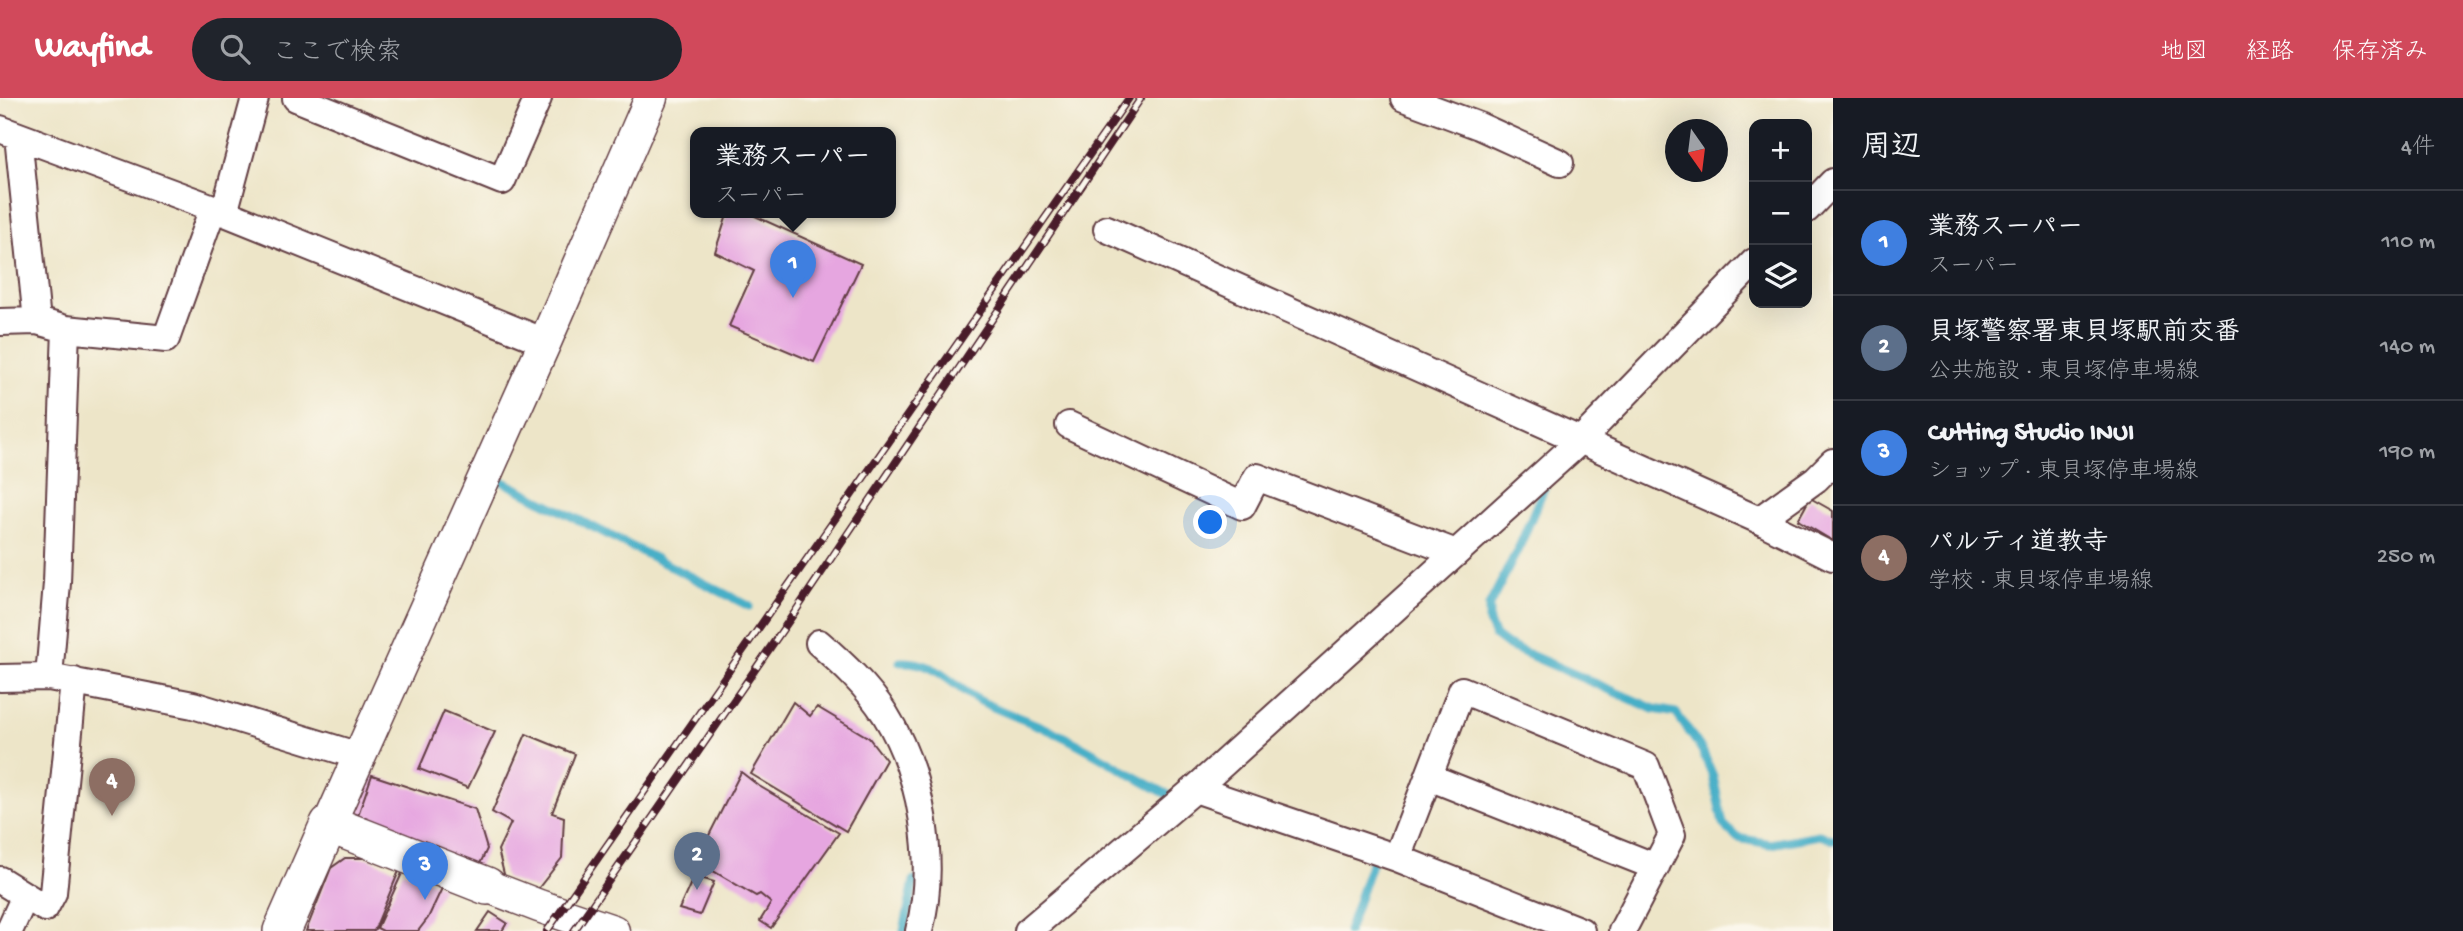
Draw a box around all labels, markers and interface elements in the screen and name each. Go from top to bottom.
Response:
search box [192,18,682,81]
text: Wayfind [35,30,150,68]
icon: search [216,30,254,68]
text: ここで検索 [272,39,402,70]
text: 地図 [2160,39,2208,68]
text: 経路 [2246,39,2294,68]
text: 保存済み [2332,39,2428,68]
north arrow [1665,119,1728,182]
map controls [1749,119,1812,308]
button: + [1749,119,1812,182]
popup [690,127,896,218]
text: 周辺 [1861,132,1921,167]
text: 4件 [2401,135,2435,162]
text: 業務スーパー [716,144,870,175]
button: − [1749,182,1812,245]
text: スーパー [716,184,807,211]
text: 業務スーパー [1928,214,2083,245]
text: 1 [1879,229,1889,256]
text: 110 m [2382,229,2435,256]
pin: 1 [770,240,816,298]
button: layers [1749,245,1812,308]
text: スーパー [1928,254,2019,281]
text: 貝塚警察署東貝塚駅前交番 [1928,319,2240,350]
text: 2 [1878,334,1890,361]
text: 140 m [2380,334,2435,361]
text: 公共施設 · 東貝塚停車場線 [1928,359,2199,386]
text: Cutting Studio INUI [1928,419,2134,450]
text: 3 [1878,439,1890,466]
text: 190 m [2379,439,2435,466]
text: ショップ · 東貝塚停車場線 [1928,459,2198,486]
your location [1193,505,1227,539]
text: パルティ道教寺 [1928,529,2108,560]
text: 4 [1879,544,1889,571]
text: 250 m [2377,544,2435,571]
text: 学校 · 東貝塚停車場線 [1928,569,2153,596]
pin: 4 [89,758,135,816]
pin: 2 [674,832,720,890]
pin: 3 [402,842,448,900]

